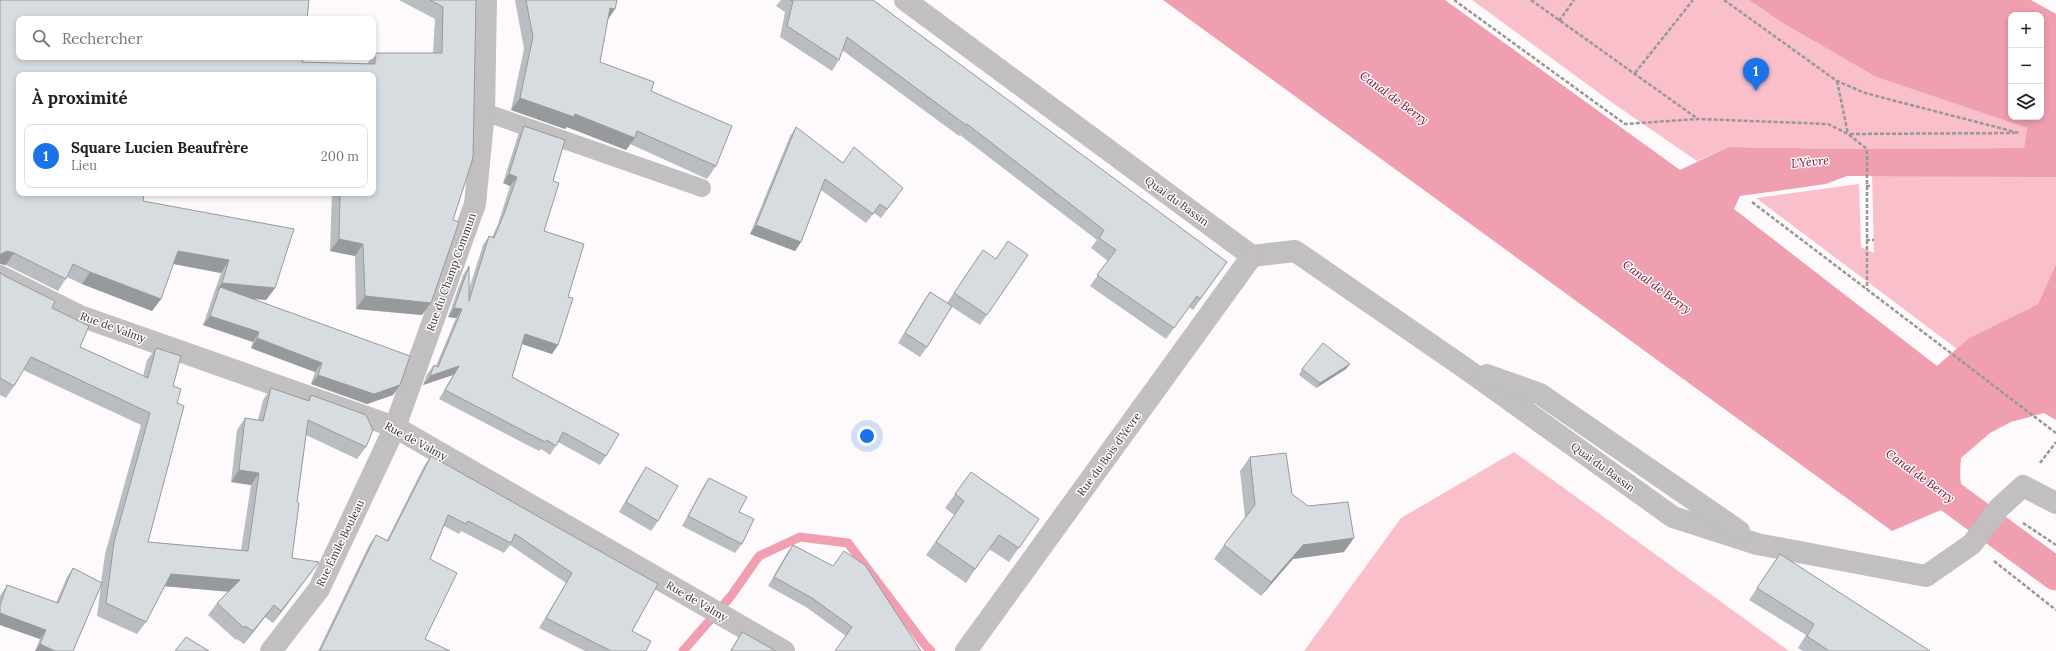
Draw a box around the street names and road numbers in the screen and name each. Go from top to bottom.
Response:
street label: Quai du Bassin [1142,173,1212,229]
street label: Rue du Champ Commun [423,211,479,333]
street label: Rue de Valmy [78,309,148,345]
street label: Rue du Bois d'Yèvre [1074,409,1144,499]
street label: Rue de Valmy [382,419,450,463]
street label: Quai du Bassin [1568,439,1638,495]
street label: Rue Émile Bouleau [313,497,367,589]
street label: Rue de Valmy [664,578,731,624]

